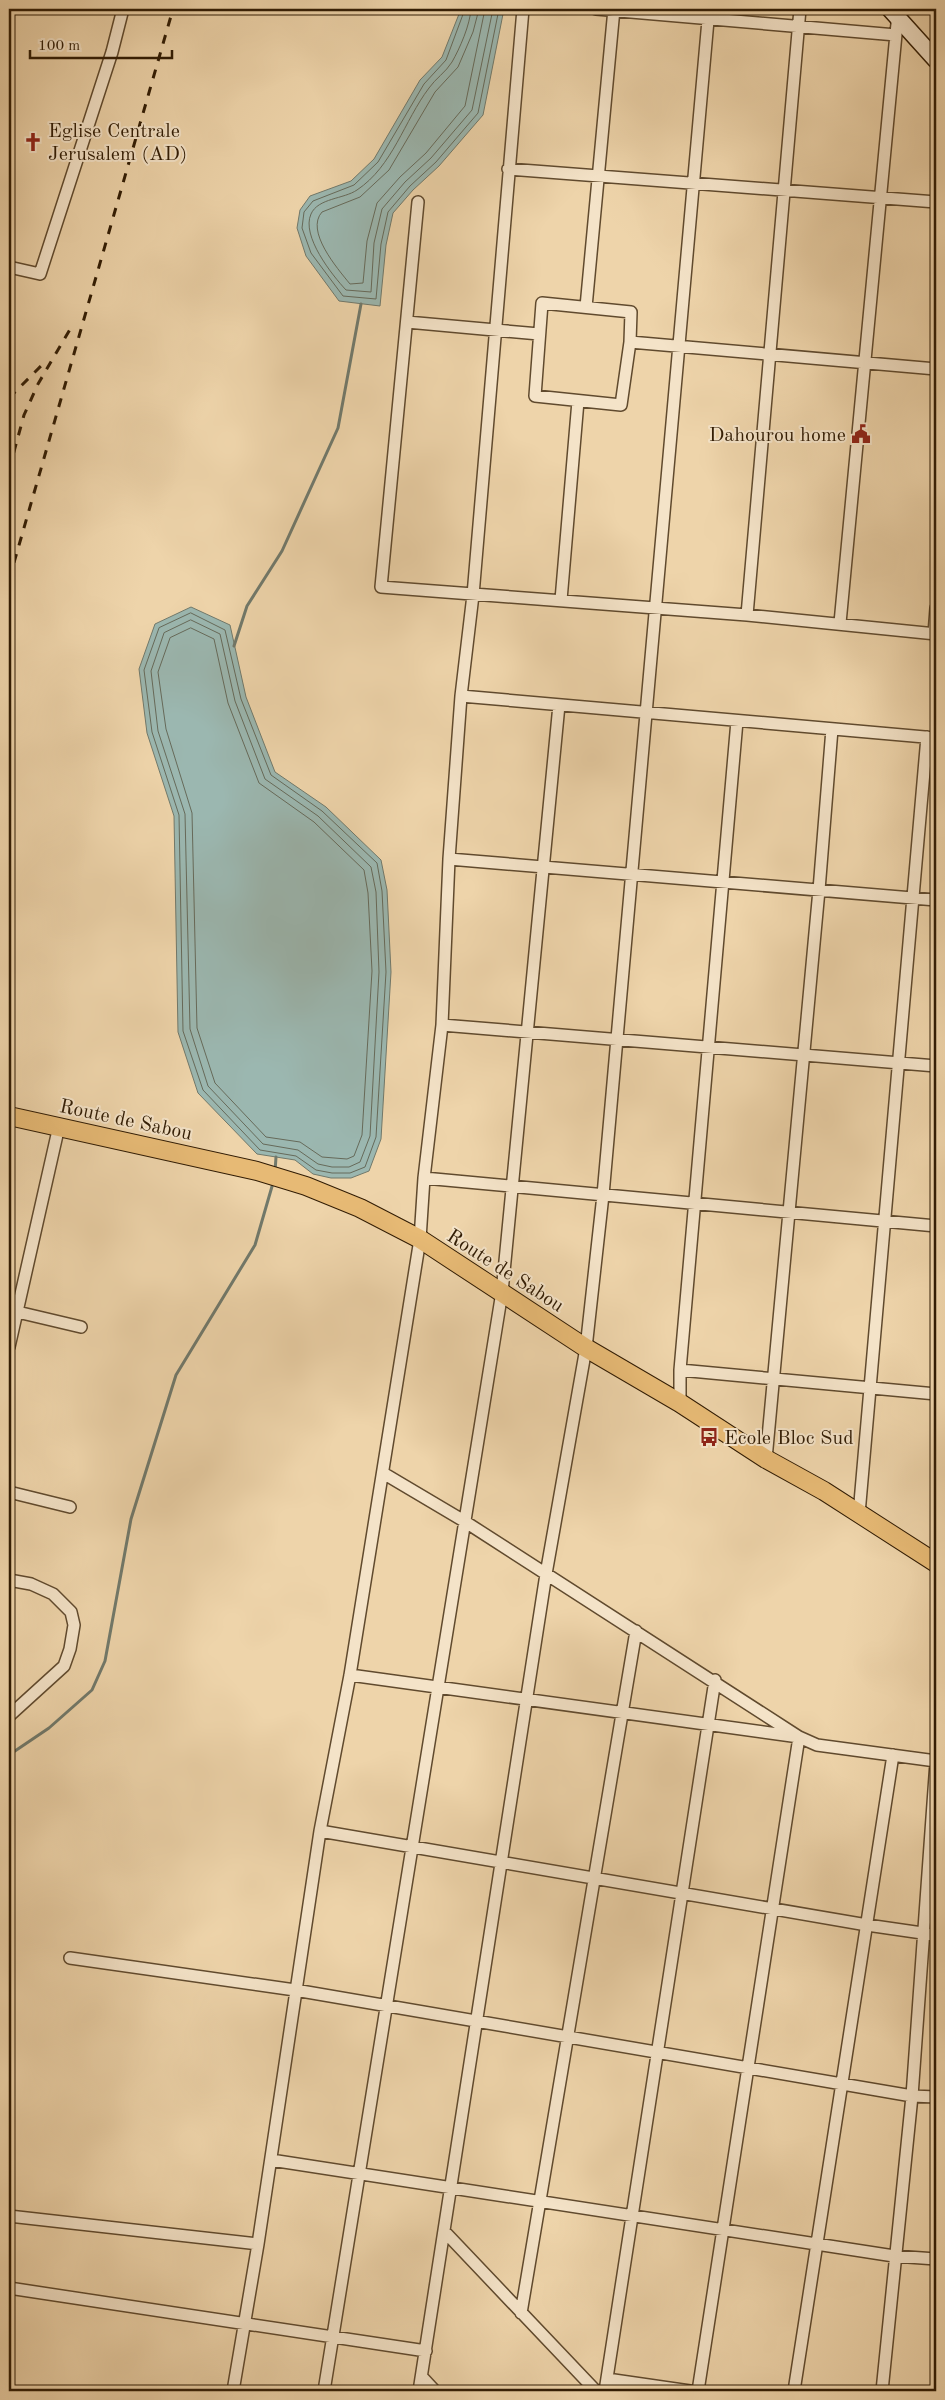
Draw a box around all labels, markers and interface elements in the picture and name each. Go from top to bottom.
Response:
scale bar [30,28,172,60]
text: 100 m [38,39,80,54]
place label: Eglise Centrale Jerusalem (AD) [48,122,187,165]
church icon: Eglise Centrale Jerusalem (AD) [22,131,44,153]
public building icon: Dahourou home [850,423,872,445]
place label: Dahourou home [709,426,846,446]
street label: Route de Sabou [57,1097,194,1145]
street label: Route de Sabou [443,1227,567,1317]
bus stop icon: Ecole Bloc Sud [698,1426,720,1448]
place label: Ecole Bloc Sud [724,1429,854,1449]

